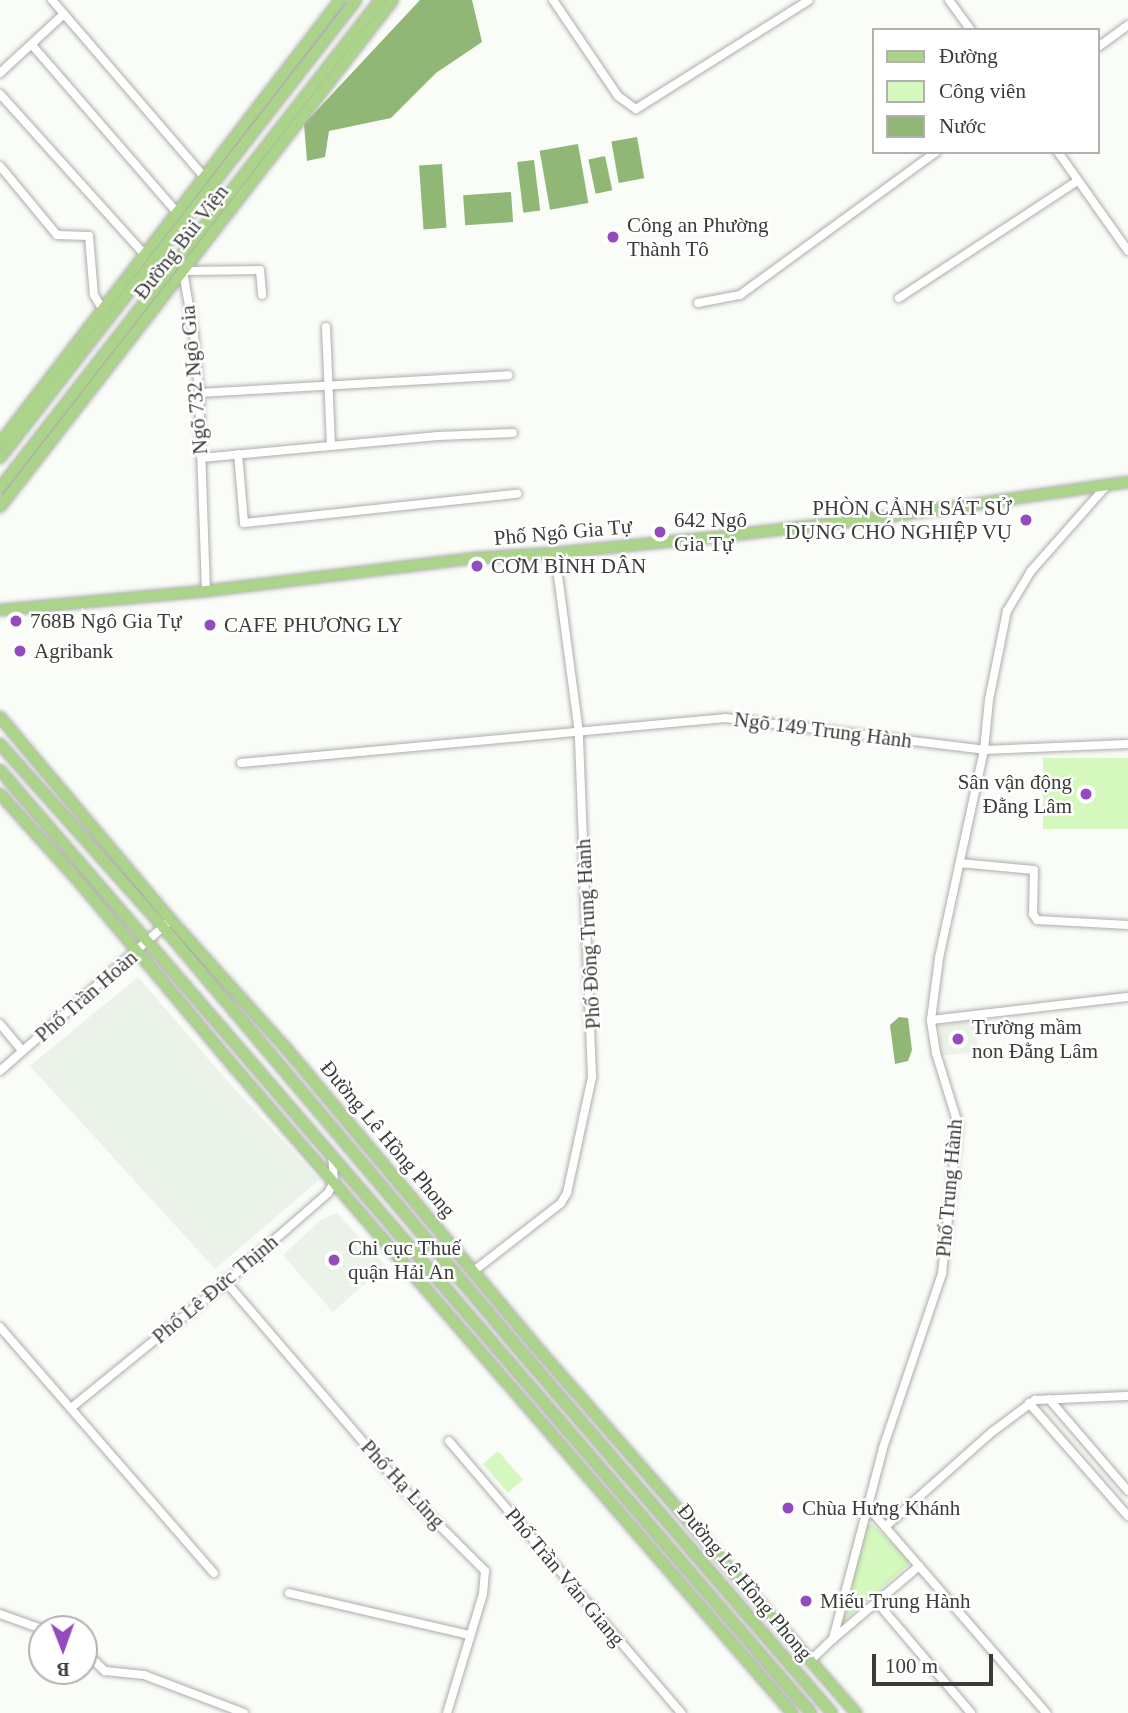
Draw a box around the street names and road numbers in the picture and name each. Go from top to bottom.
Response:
street label: Đường Bùi Viện [128,179,234,305]
street label: Ngõ 732 Ngô Gia [175,304,213,456]
street label: Phố Ngô Gia Tự [493,513,633,551]
street label: Ngõ 149 Trung Hành [732,707,914,753]
street label: Phố Đông Trung Hành [570,838,606,1030]
street label: Phố Trần Hoàn [30,945,142,1047]
street label: Đường Lê Hồng Phong [315,1055,461,1223]
street label: Phố Trung Hành [930,1118,968,1258]
street label: Phố Lê Đức Thịnh [147,1229,283,1349]
street label: Phố Hạ Lũng [356,1434,450,1534]
street label: Đường Lê Hồng Phong [672,1498,818,1666]
street label: Phố Trần Văn Giang [500,1502,630,1652]

